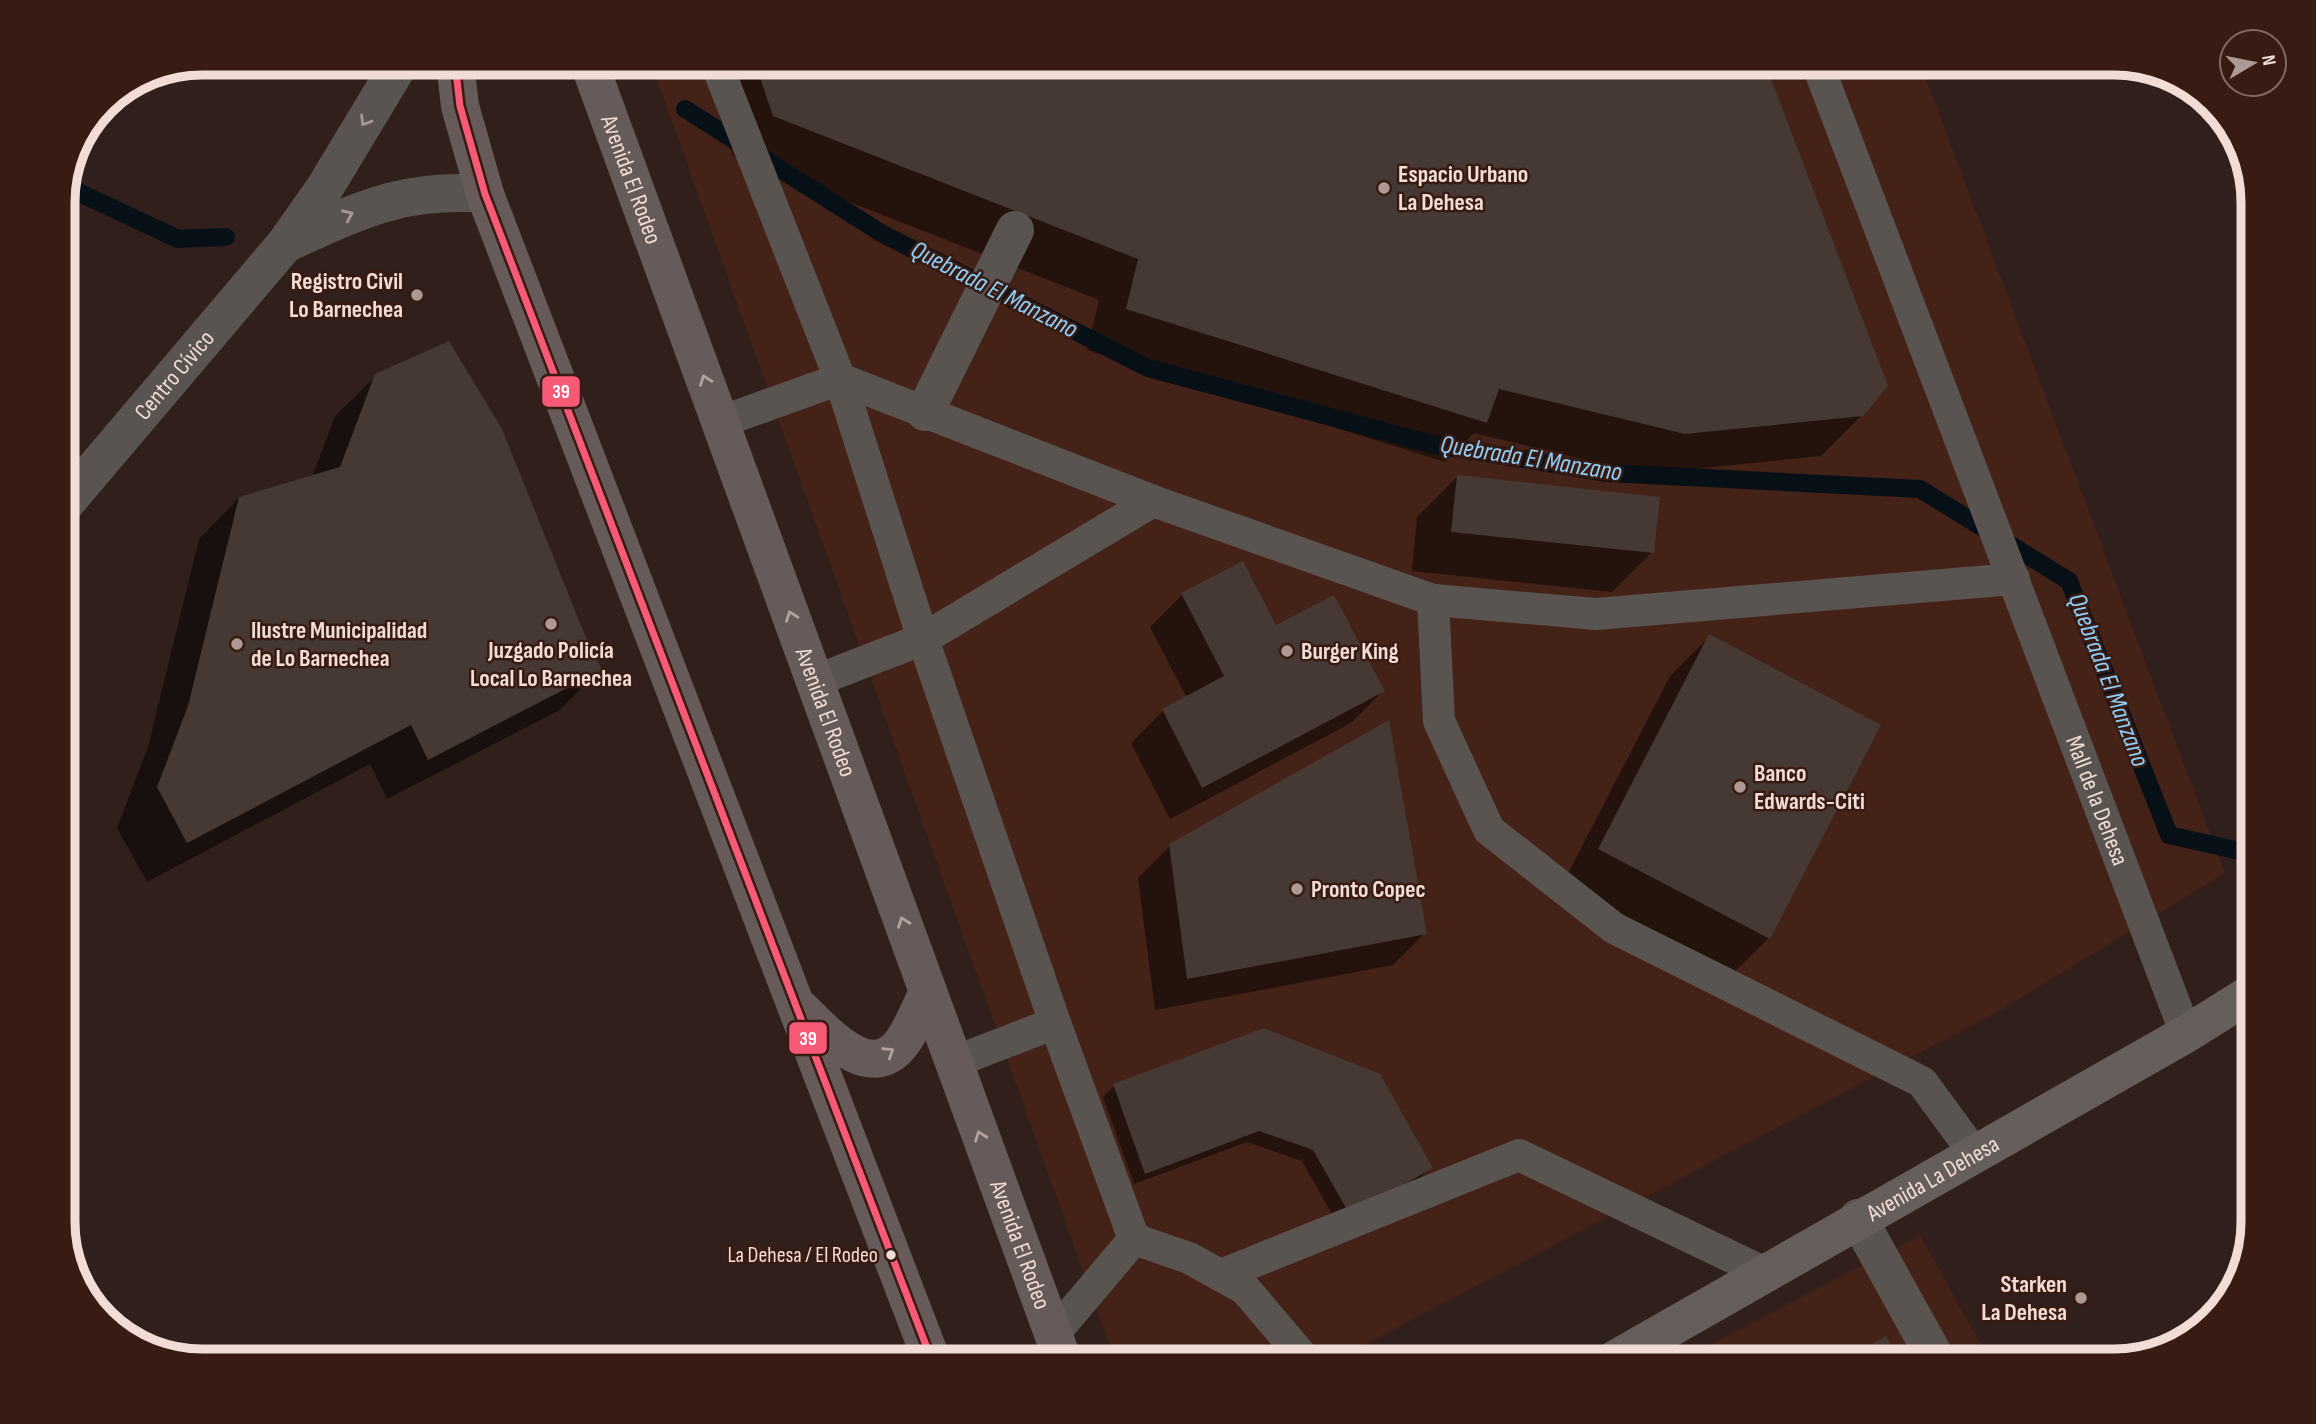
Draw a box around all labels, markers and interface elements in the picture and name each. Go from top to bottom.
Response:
north arrow [2218,28,2288,98]
text: N [2256,53,2280,67]
street label: Avenida El Rodeo [594,110,668,248]
one-way arrow [360,114,373,127]
place label: Espacio Urbano La Dehesa [1398,160,1528,217]
marker: Espacio Urbano La Dehesa [1376,180,1392,196]
one-way arrow [341,209,353,223]
water label: Quebrada El Manzano [905,235,1083,346]
place label: Registro Civil Lo Barnechea [289,267,403,324]
marker: Registro Civil Lo Barnechea [409,287,425,303]
street label: Centro Cívico [128,324,220,426]
one-way arrow [699,374,713,386]
line badge: 39 [541,375,581,408]
text: 39 [552,381,570,404]
water label: Quebrada El Manzano [1438,429,1624,489]
water label: Quebrada El Manzano [2061,589,2155,772]
one-way arrow [786,611,800,623]
place label: Ilustre Municipalidad de Lo Barnechea [251,616,427,673]
marker: Juzgado Policía Local Lo Barnechea [543,616,559,632]
marker: Ilustre Municipalidad de Lo Barnechea [229,636,245,652]
place label: Juzgado Policía Local Lo Barnechea [470,636,632,693]
place label: Burger King [1301,637,1399,666]
street label: Avenida El Rodeo [789,643,863,781]
marker: Burger King [1279,643,1295,659]
street label: Mall de la Dehesa [2059,732,2135,869]
place label: Banco Edwards-Citi [1754,759,1865,816]
marker: Banco Edwards-Citi [1732,779,1748,795]
place label: Pronto Copec [1311,875,1426,904]
marker: Pronto Copec [1289,881,1305,897]
one-way arrow [897,917,911,929]
line badge: 39 [788,1021,828,1055]
text: 39 [799,1028,817,1051]
one-way arrow [881,1048,894,1061]
street label: Avenida La Dehesa [1860,1129,2004,1228]
one-way arrow [974,1131,988,1143]
street label: Avenida El Rodeo [983,1175,1057,1313]
place label: La Dehesa / El Rodeo [727,1242,878,1269]
marker: La Dehesa / El Rodeo [884,1248,898,1262]
place label: Starken La Dehesa [1981,1270,2067,1327]
marker: Starken La Dehesa [2073,1290,2089,1306]

